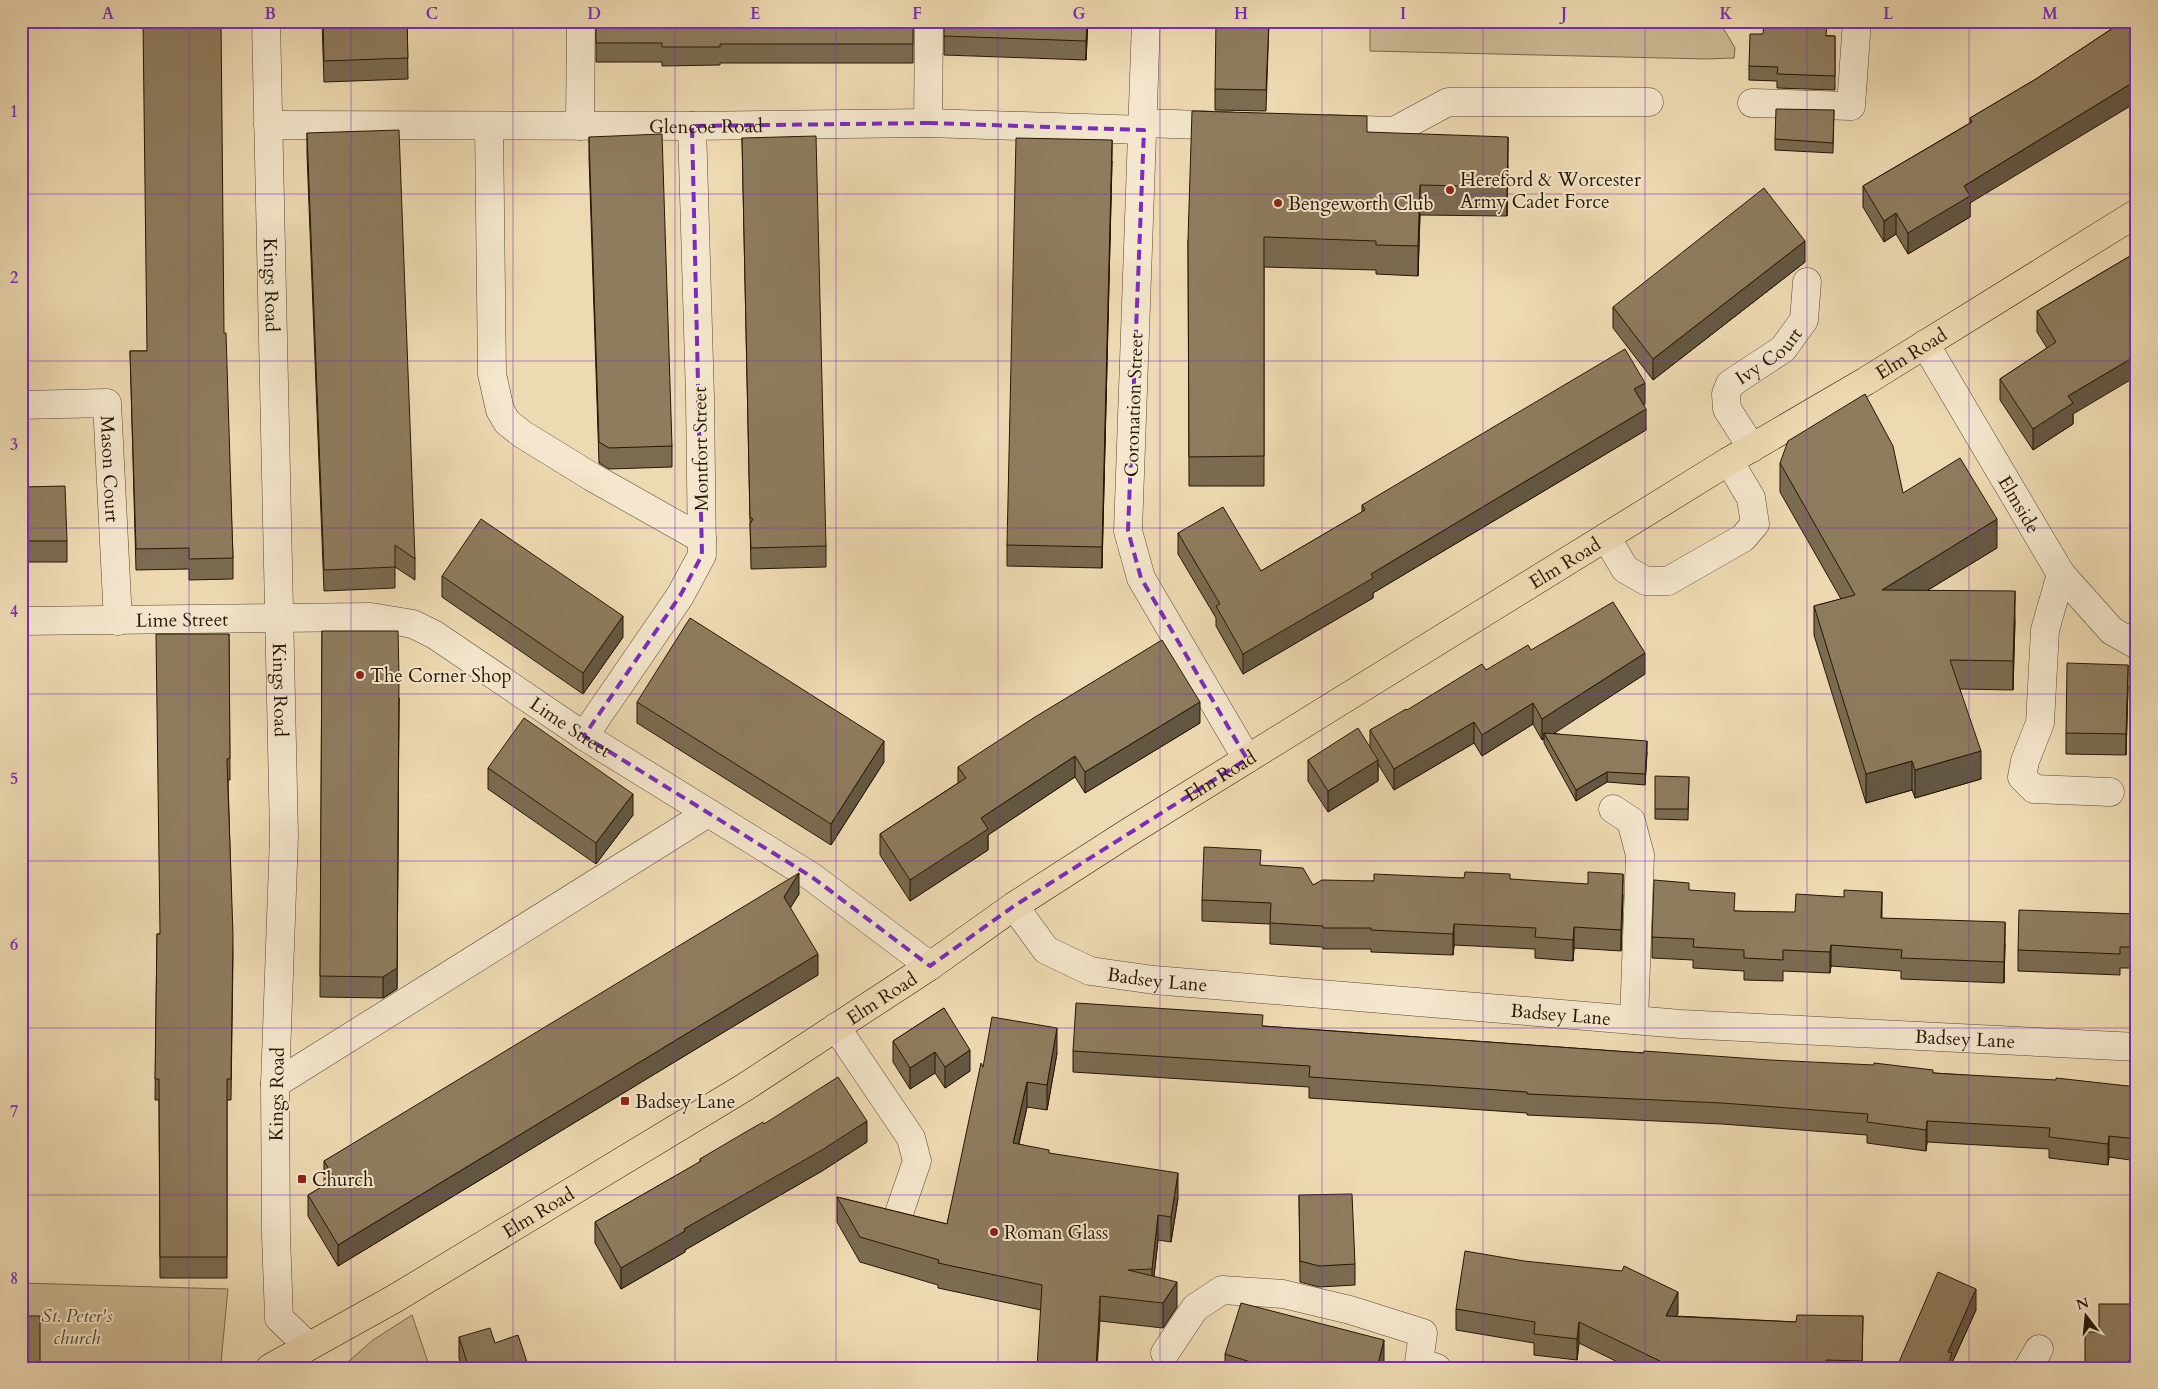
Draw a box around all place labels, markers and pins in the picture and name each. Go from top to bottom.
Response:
place label: Hereford & Worcester Army Cadet Force [1460,167,1641,215]
marker: Hereford & Worcester Army Cadet Force [1444,184,1456,196]
place label: Bengeworth Club [1288,191,1434,217]
marker: Bengeworth Club [1272,197,1284,209]
place label: The Corner Shop [370,663,512,689]
marker: The Corner Shop [354,669,366,681]
place label: Badsey Lane [635,1089,736,1115]
marker: Badsey Lane [619,1095,631,1107]
place label: Church [312,1167,374,1193]
marker: Church [296,1173,308,1185]
place label: Roman Glass [1004,1220,1108,1246]
marker: Roman Glass [988,1226,1000,1238]

